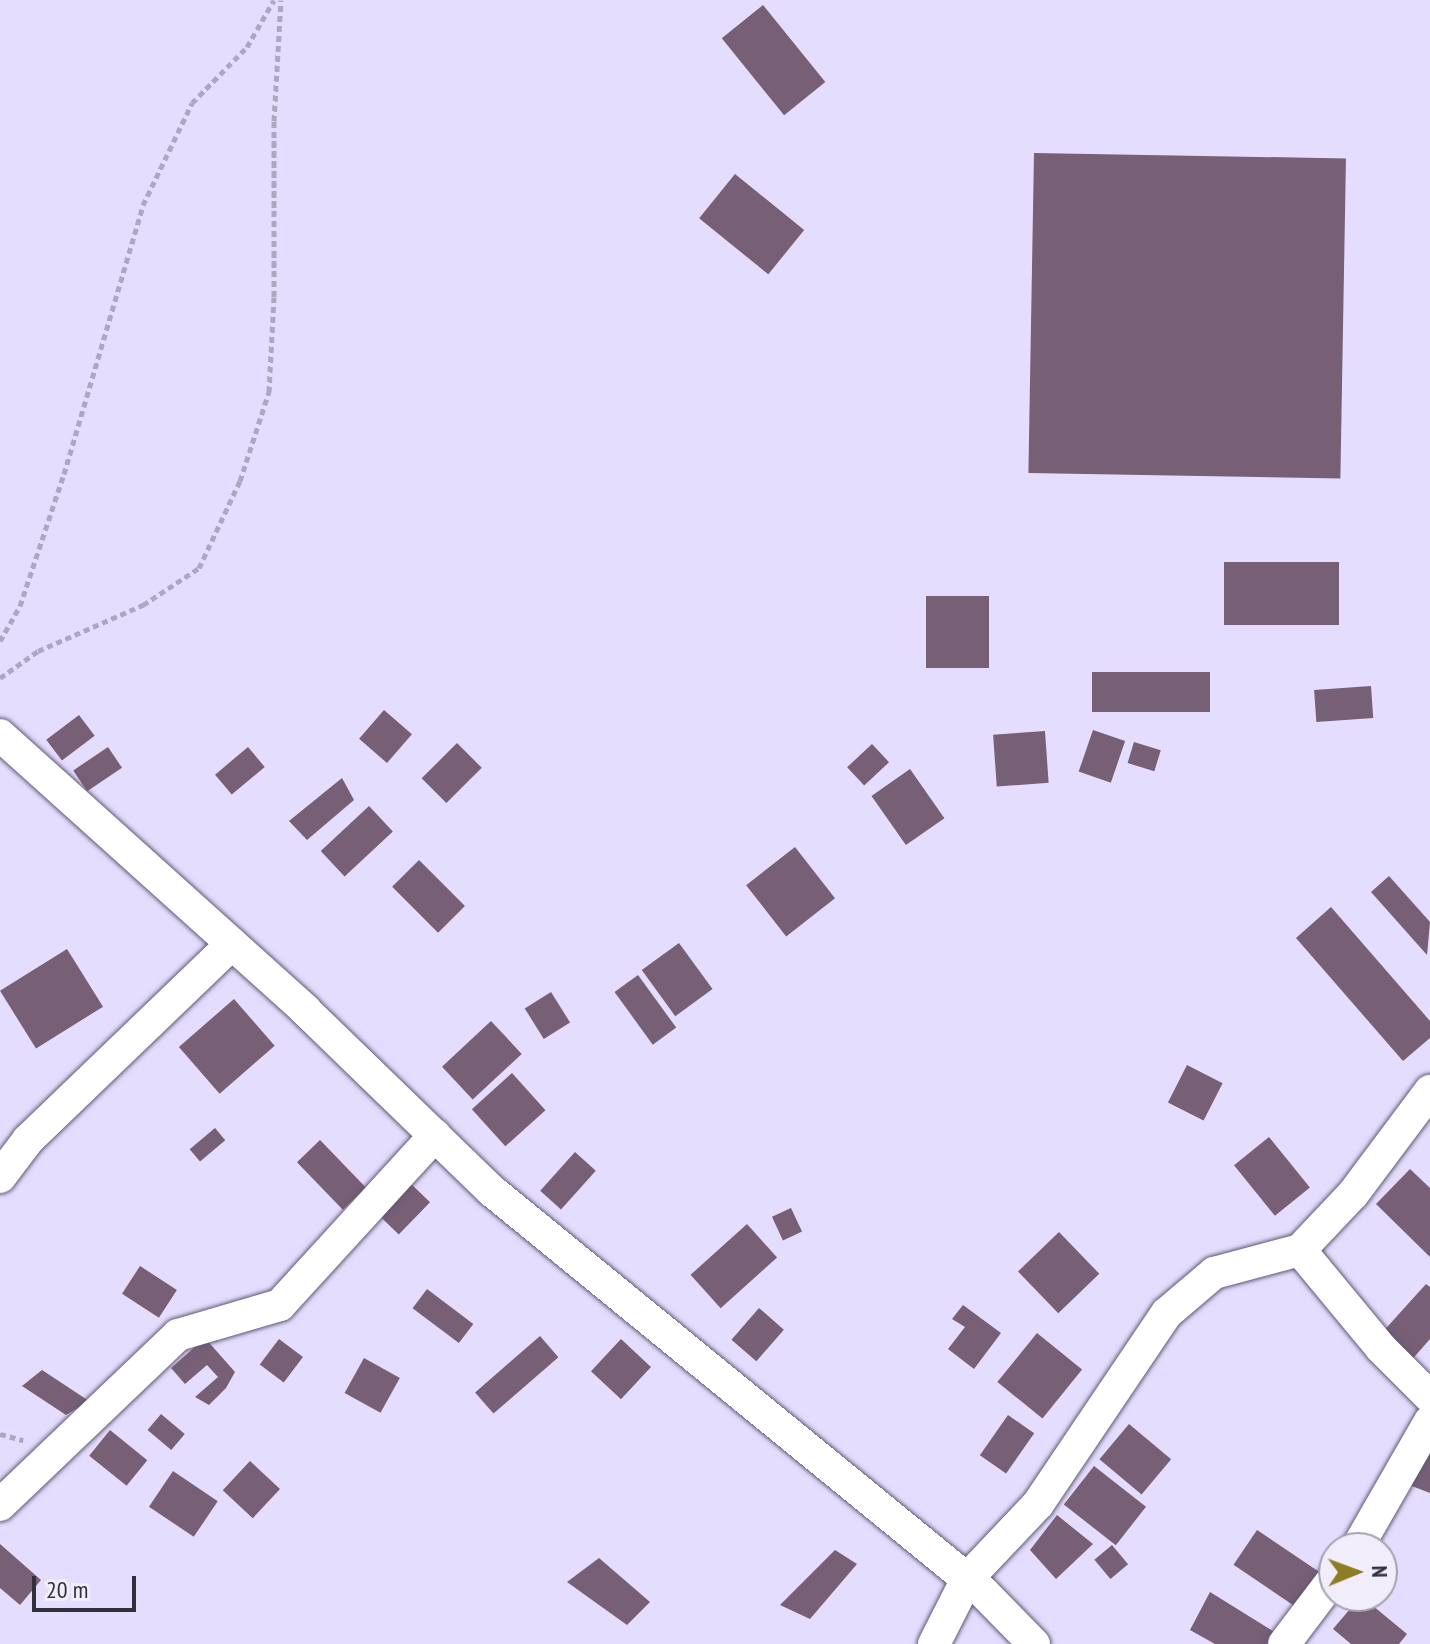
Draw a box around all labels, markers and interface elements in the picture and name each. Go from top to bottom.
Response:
north arrow [1318,1532,1398,1612]
scale bar [36,1560,140,1610]
text: N [1366,1565,1394,1578]
text: 20 m [46,1574,88,1605]

